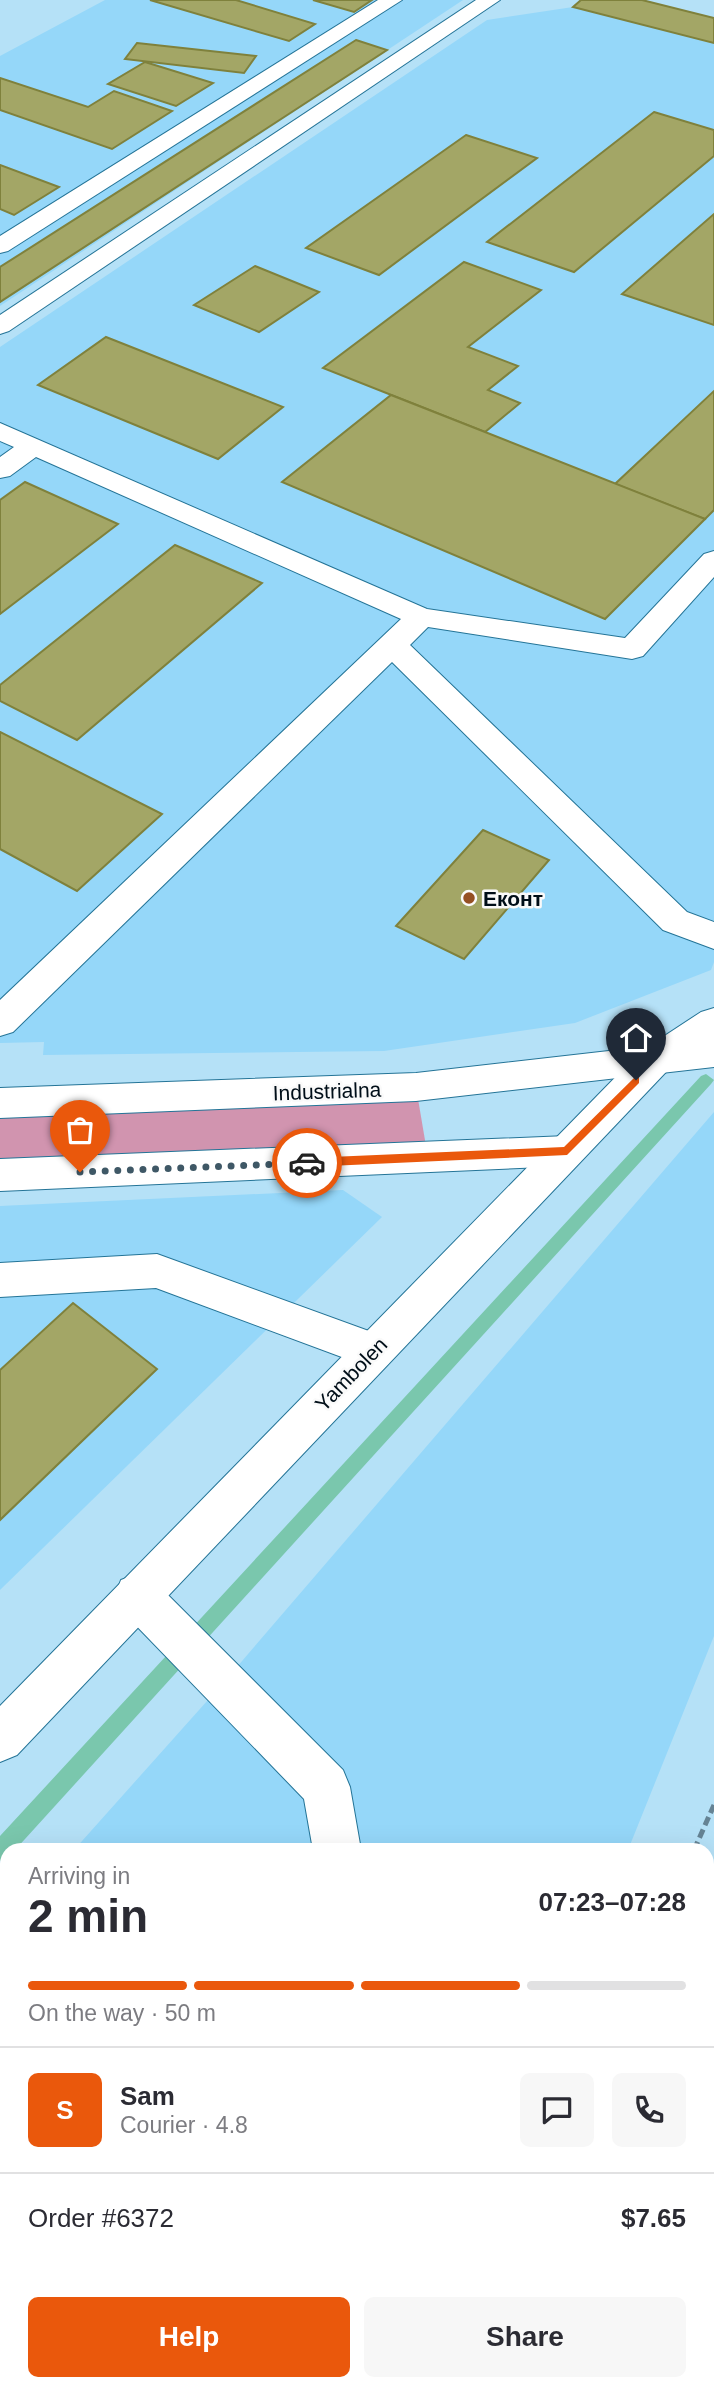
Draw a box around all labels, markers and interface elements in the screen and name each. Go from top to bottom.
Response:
place label: Еконт [483,887,543,910]
marker: Еконт [461,890,477,906]
pin [606,1008,666,1080]
icon: home [617,1019,655,1057]
street label: Industrialna [272,1078,382,1104]
pin [50,1100,110,1172]
icon: bag [61,1111,99,1149]
courier [272,1128,342,1198]
icon: car [288,1144,326,1182]
street label: Yambolen [310,1333,392,1415]
text: Arriving in [28,1863,130,1889]
text: 07:23–07:28 [539,1887,686,1917]
text: 2 min [28,1890,148,1942]
text: On the way · 50 m [28,2000,216,2026]
button: chat [520,2073,594,2147]
button: phone [612,2073,686,2147]
text: Sam [120,2081,175,2111]
text: S [56,2095,74,2125]
text: Courier · 4.8 [120,2112,248,2138]
text: Order #6372 [28,2203,174,2233]
text: $7.65 [621,2203,686,2233]
button: Help [28,2297,350,2377]
button: Share [364,2297,686,2377]

